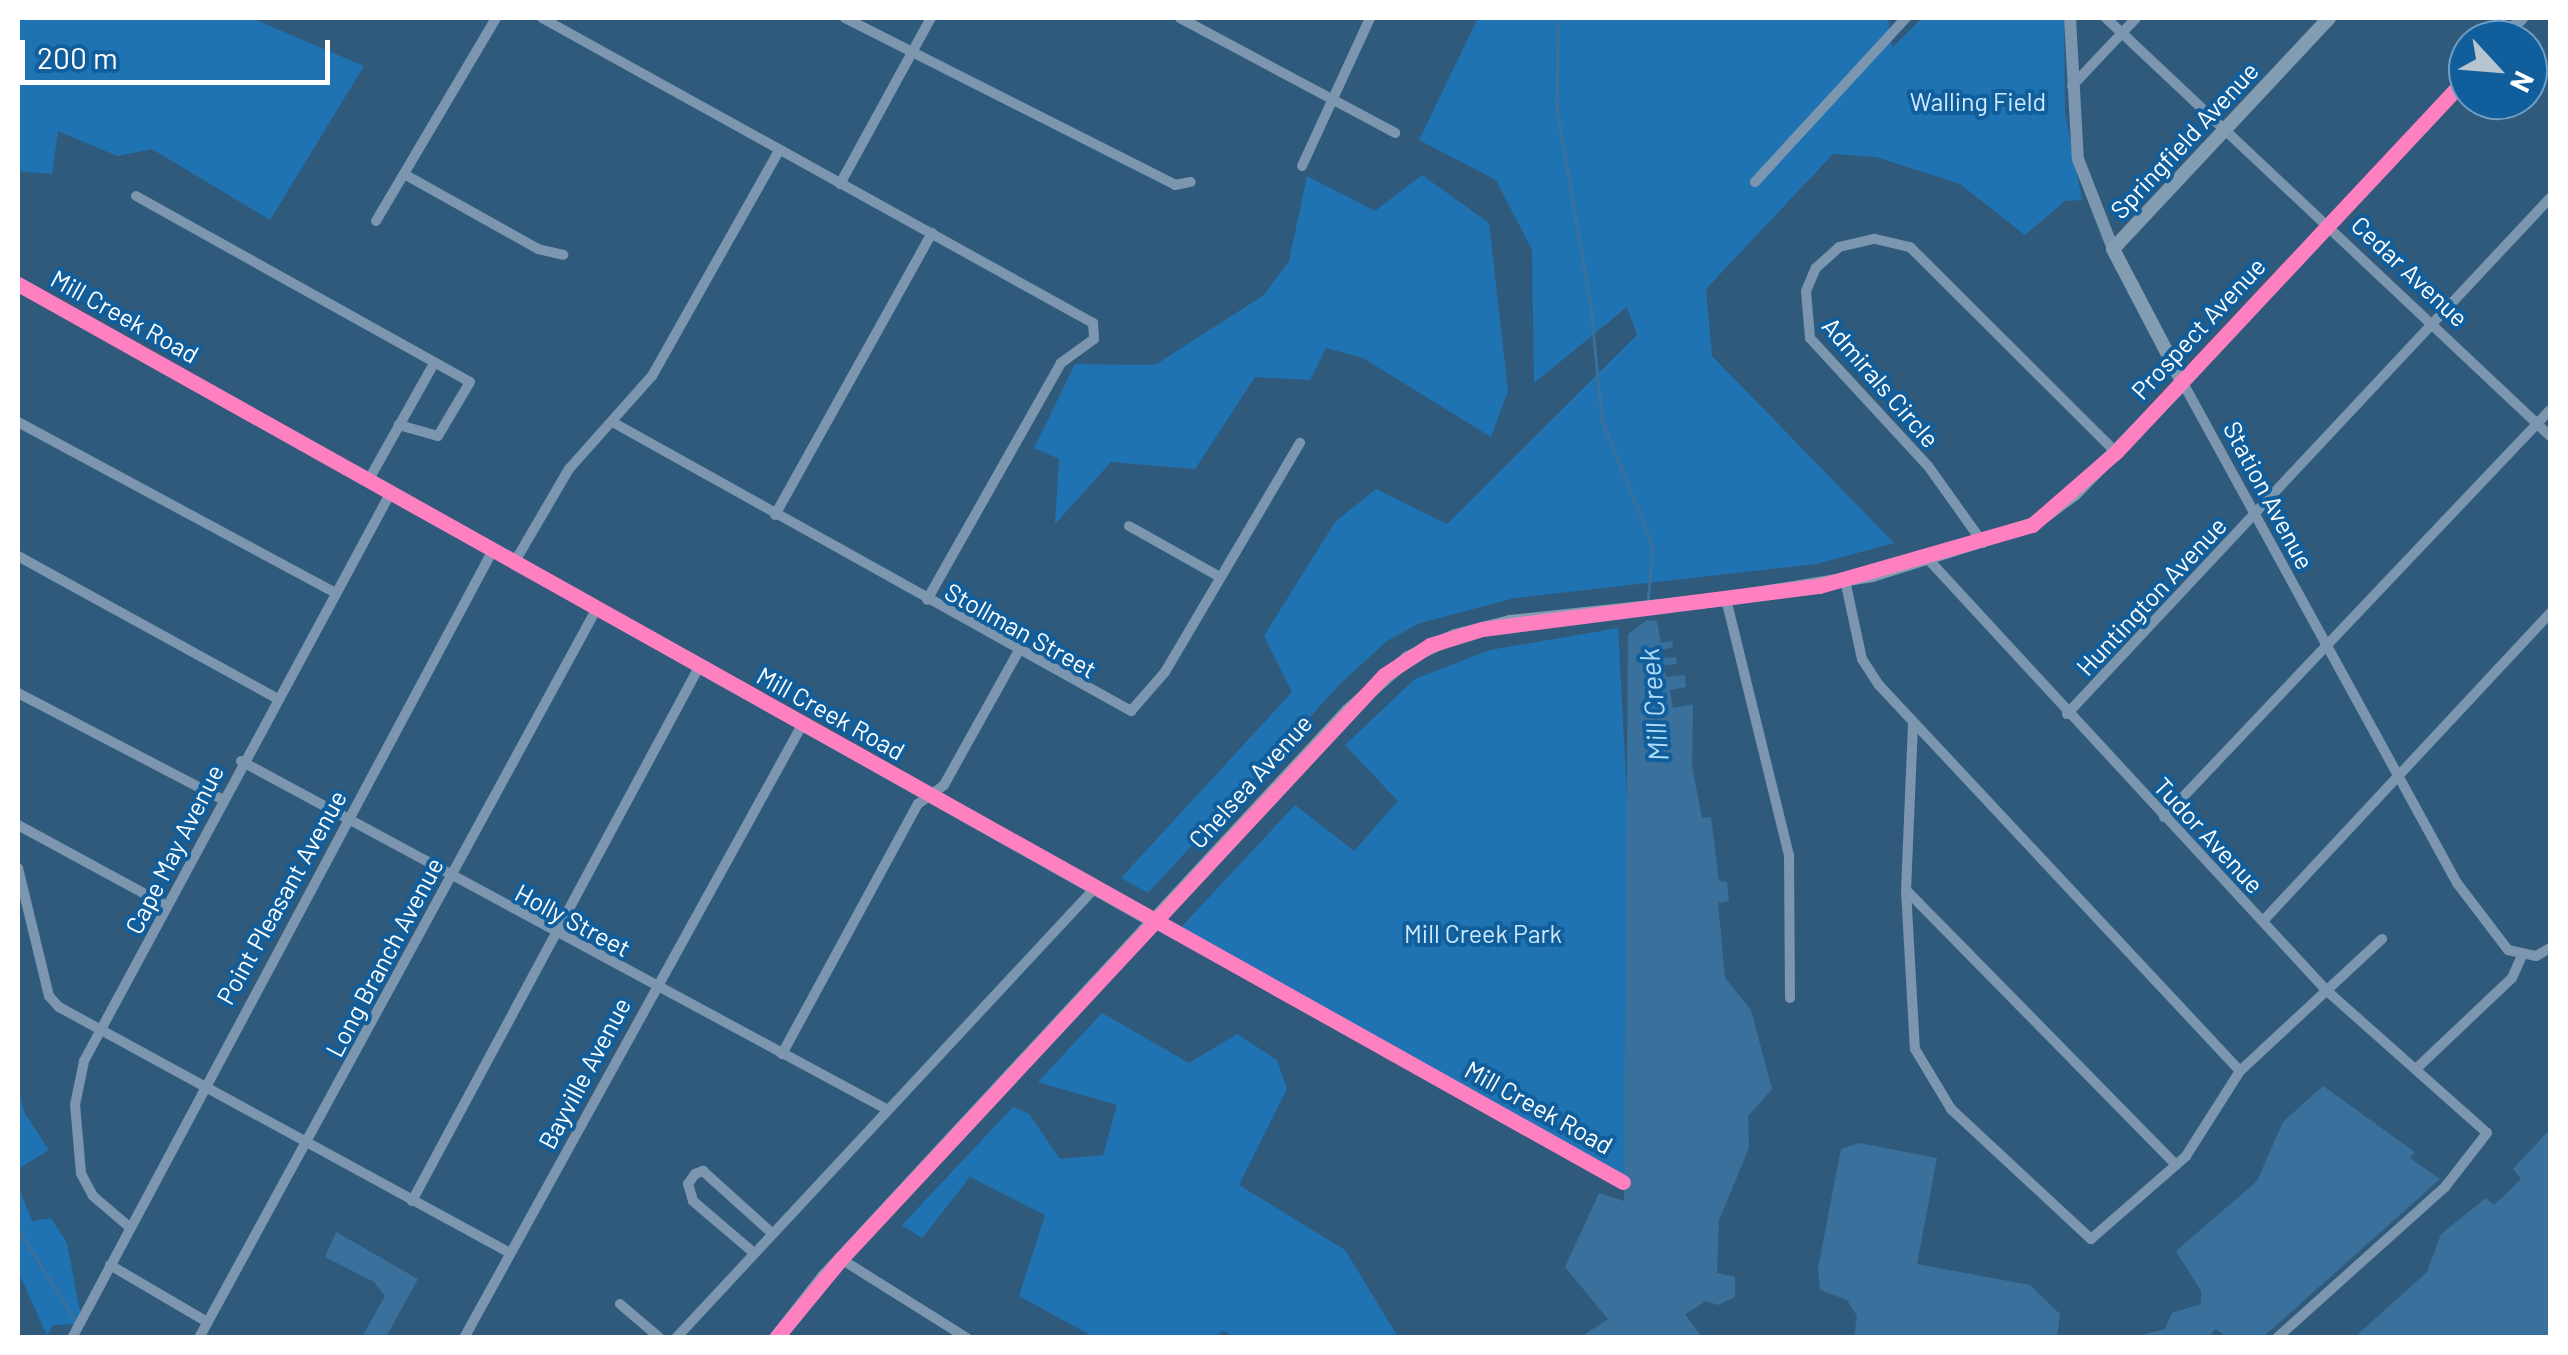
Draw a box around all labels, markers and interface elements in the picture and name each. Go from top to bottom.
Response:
scale bar [25,20,335,82]
north arrow [2448,20,2548,120]
text: 200 m [37,39,118,75]
street label: Springfield Avenue [2104,55,2264,225]
text: N [2504,66,2543,98]
park label: Walling Field [1910,86,2046,116]
street label: Cedar Avenue [2345,209,2475,333]
street label: Prospect Avenue [2125,251,2271,405]
street label: Mill Creek Road [46,263,204,369]
street label: Admirals Circle [1816,311,1946,453]
street label: Station Avenue [2217,416,2321,574]
street label: Huntington Avenue [2070,511,2232,681]
street label: Stollman Street [940,576,1102,684]
water label: Mill Creek [1631,647,1675,763]
street label: Mill Creek Road [752,660,910,766]
street label: Chelsea Avenue [1182,708,1318,854]
street label: Cape May Avenue [118,759,230,939]
street label: Tudor Avenue [2148,771,2270,899]
street label: Point Pleasant Avenue [210,785,352,1009]
street label: Long Branch Avenue [319,852,449,1062]
street label: Holly Street [510,877,636,963]
park label: Mill Creek Park [1404,918,1562,948]
street label: Bayville Avenue [532,992,636,1154]
street label: Mill Creek Road [1460,1054,1618,1160]

